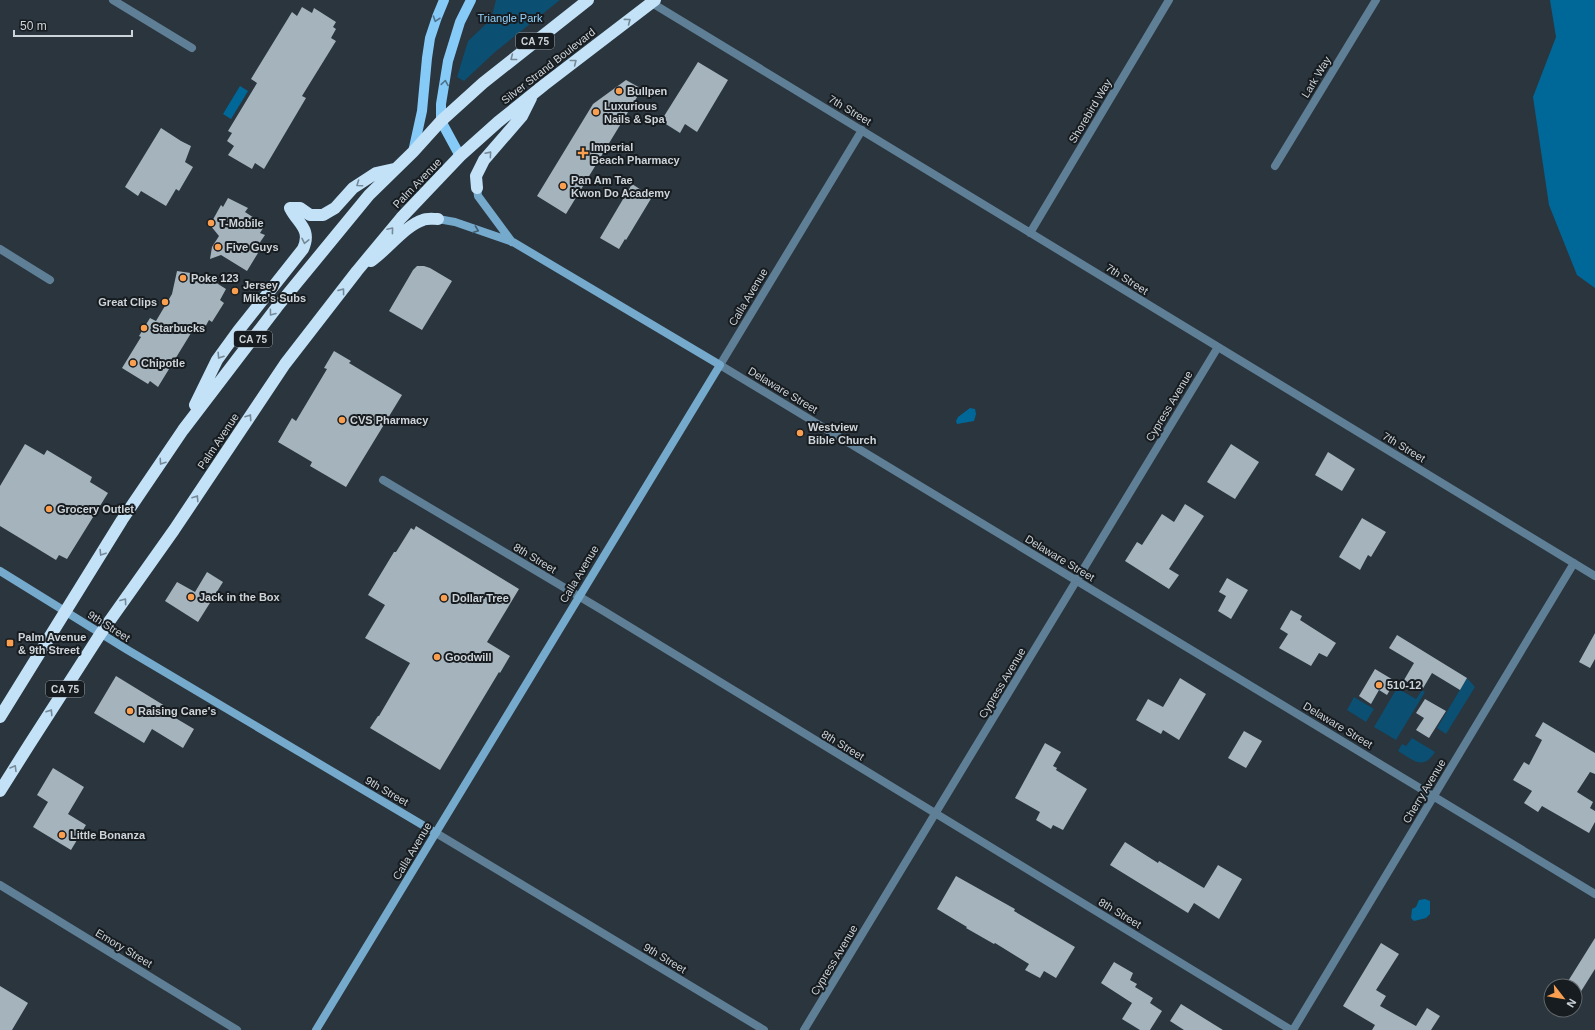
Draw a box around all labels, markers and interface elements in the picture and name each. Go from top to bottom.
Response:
scale bar [14,12,132,38]
park label: Triangle Park [477,12,543,24]
one-way arrow [433,15,441,22]
one-way arrow [623,18,630,25]
text: 50 m [20,19,47,33]
street label: Silver Strand Boulevard [499,26,597,106]
road number: CA 75 [516,33,554,49]
one-way arrow [510,54,517,61]
street label: Lark Way [1299,54,1333,100]
one-way arrow [569,59,576,66]
street label: Shorebird Way [1066,76,1114,145]
one-way arrow [440,79,449,86]
place label: Bullpen [627,85,668,97]
marker: Bullpen [614,86,624,96]
street label: 7th Street [826,93,874,127]
place label: Luxurious Nails & Spa [604,100,665,125]
marker: Luxurious Nails & Spa [591,107,601,117]
place label: Imperial Beach Pharmacy [591,141,681,166]
marker: Imperial Beach Pharmacy [578,148,588,158]
one-way arrow [485,151,492,158]
street label: Palm Avenue [390,156,444,210]
place label: Pan Am Tae Kwon Do Academy [571,174,671,199]
one-way arrow [356,180,363,187]
marker: Pan Am Tae Kwon Do Academy [558,181,568,191]
place label: T-Mobile [219,217,264,229]
marker: T-Mobile [206,218,216,228]
one-way arrow [472,225,479,233]
one-way arrow [386,227,393,235]
one-way arrow [301,238,309,245]
place label: Five Guys [226,241,279,253]
marker: Five Guys [213,242,223,252]
street label: 7th Street [1104,261,1150,297]
street label: Calla Avenue [726,266,770,328]
place label: Poke 123 [191,272,239,284]
marker: Poke 123 [178,273,188,283]
place label: Jersey Mike's Subs [243,279,306,304]
marker: Jersey Mike's Subs [230,286,240,296]
one-way arrow [337,289,344,296]
place label: Great Clips [98,296,157,308]
marker: Great Clips [160,297,170,307]
one-way arrow [270,309,277,316]
place label: Starbucks [152,322,205,334]
marker: Starbucks [139,323,149,333]
road number: CA 75 [234,331,272,347]
one-way arrow [218,352,225,359]
place label: Chipotle [141,357,185,369]
marker: Chipotle [128,358,138,368]
street label: Delaware Street [746,365,820,415]
street label: Cypress Avenue [1143,369,1195,443]
street label: Palm Avenue [195,411,241,471]
place label: CVS Pharmacy [350,414,429,426]
one-way arrow [244,415,251,422]
marker: CVS Pharmacy [337,415,347,425]
place label: Westview Bible Church [808,421,877,446]
marker: Westview Bible Church [795,428,805,438]
street label: 7th Street [1380,430,1428,464]
one-way arrow [159,458,167,465]
one-way arrow [191,495,199,502]
place label: Grocery Outlet [57,503,134,515]
marker: Grocery Outlet [44,504,54,514]
street label: Delaware Street [1023,533,1097,583]
street label: 8th Street [511,541,559,575]
street label: Calla Avenue [557,543,601,605]
one-way arrow [100,549,107,556]
place label: Jack in the Box [199,591,281,603]
marker: Jack in the Box [186,592,196,602]
place label: Dollar Tree [452,592,509,604]
marker: Dollar Tree [439,593,449,603]
one-way arrow [119,599,126,606]
street label: 9th Street [86,608,132,644]
place label: Palm Avenue & 9th Street [18,631,86,656]
marker: Palm Avenue & 9th Street [5,638,15,648]
street label: Cypress Avenue [976,646,1028,720]
place label: Goodwill [445,651,491,663]
marker: Goodwill [432,652,442,662]
place label: 510-12 [1387,679,1421,691]
marker: 510-12 [1374,680,1384,690]
road number: CA 75 [46,681,84,697]
street label: Delaware Street [1301,700,1375,750]
place label: Raising Cane's [138,705,216,717]
marker: Raising Cane's [125,706,135,716]
one-way arrow [45,709,53,716]
street label: 8th Street [819,728,867,762]
street label: Cherry Avenue [1400,757,1448,825]
one-way arrow [10,765,17,772]
street label: 9th Street [363,774,411,808]
street label: Calla Avenue [390,820,434,882]
place label: Little Bonanza [70,829,146,841]
marker: Little Bonanza [57,830,67,840]
street label: 8th Street [1096,896,1144,930]
street label: Cypress Avenue [808,923,860,997]
street label: Emory Street [93,926,155,970]
street label: 9th Street [641,941,689,975]
north arrow [1543,978,1583,1018]
text: N [1564,997,1579,1010]

